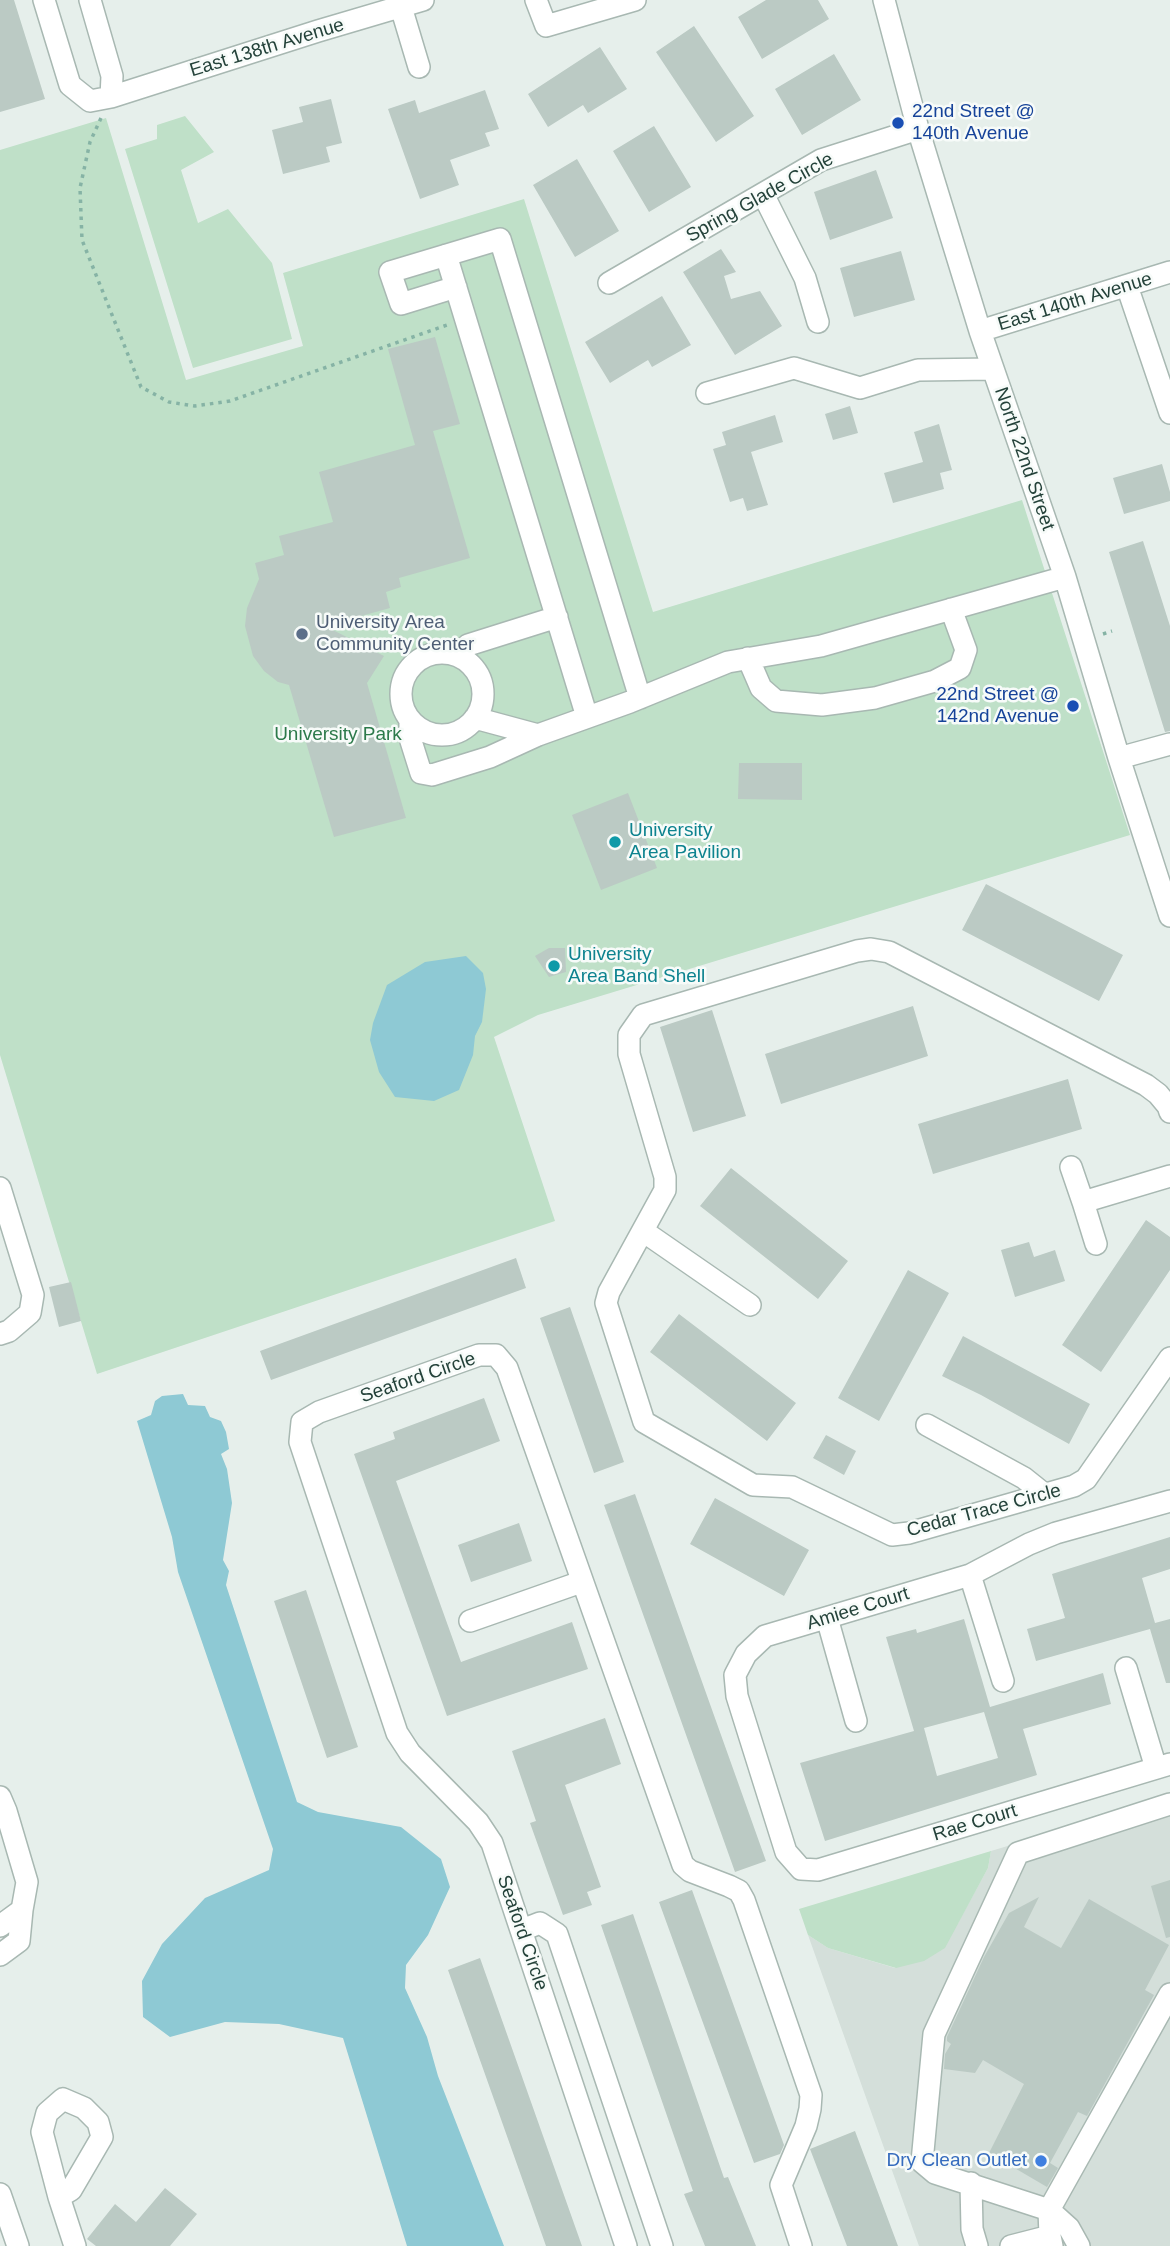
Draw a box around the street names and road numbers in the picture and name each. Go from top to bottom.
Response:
street label: East 138th Avenue [187,14,347,82]
street label: Spring Glade Circle [682,148,838,248]
street label: East 140th Avenue [995,268,1155,336]
street label: North 22nd Street [989,384,1059,534]
street label: Seaford Circle [357,1348,479,1408]
street label: Cedar Trace Circle [904,1479,1064,1543]
street label: Amiee Court [804,1583,912,1635]
street label: Rae Court [930,1799,1020,1847]
street label: Seaford Circle [492,1872,552,1994]

